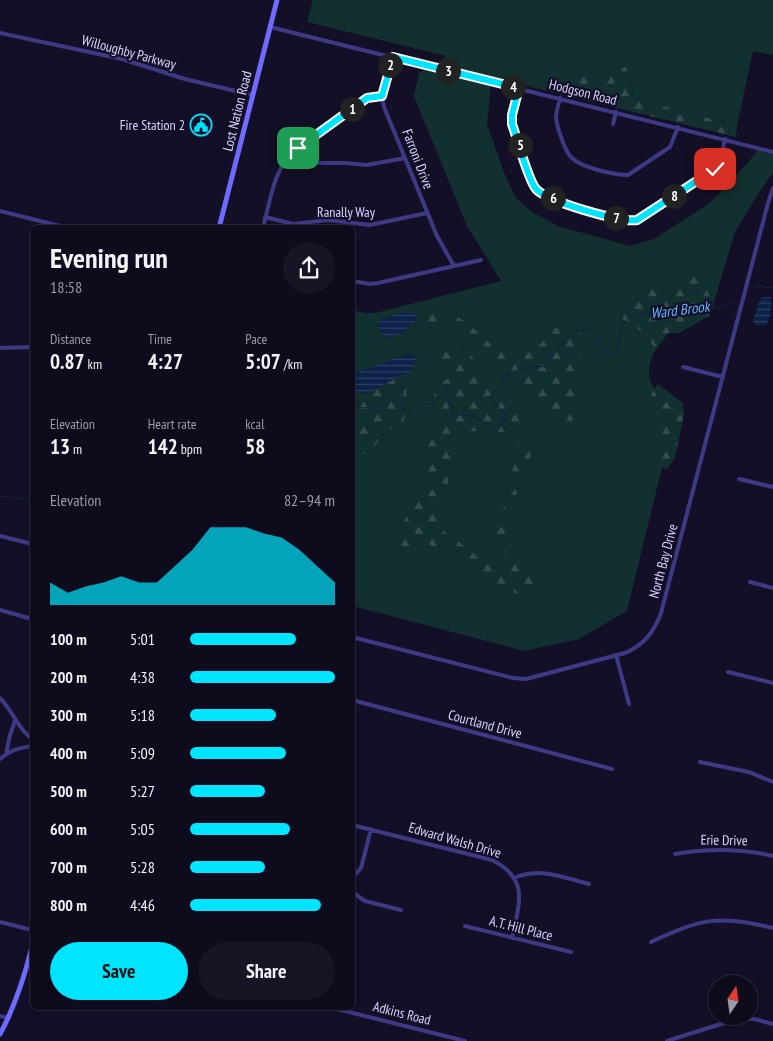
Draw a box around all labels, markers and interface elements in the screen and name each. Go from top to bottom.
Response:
street label: Willoughby Parkway [80,31,179,73]
pin: 2 [378,52,402,78]
text: 2 [387,56,394,74]
pin: 3 [436,58,460,84]
text: 3 [445,62,452,80]
street label: Lost Nation Road [218,69,256,153]
pin: 4 [500,74,526,100]
street label: Hodgson Road [547,75,619,109]
text: 4 [510,78,517,96]
pin: 1 [340,96,364,122]
text: 1 [349,100,356,118]
public building icon: Fire Station 2 [189,113,213,137]
place label: Fire Station 2 [120,116,185,134]
pin [277,127,319,169]
street label: Farroni Drive [398,127,438,192]
pin: 5 [508,132,532,158]
icon: arrive [284,134,312,162]
text: 5 [517,136,524,154]
pin [694,148,736,190]
icon: check [701,155,729,183]
pin: 8 [662,184,686,208]
pin: 6 [540,186,566,210]
text: 8 [671,187,678,205]
text: 6 [550,189,557,207]
street label: Ranally Way [317,203,376,221]
pin: 7 [604,206,628,230]
text: 7 [613,209,620,227]
text: Evening run [50,239,168,276]
button: share [283,242,335,294]
text: 18:58 [50,277,82,297]
water label: Ward Brook [649,296,713,323]
text: Distance [50,330,91,348]
text: Time [148,330,172,348]
text: Pace [245,330,267,348]
text: 0.87 [50,348,85,375]
text: 4:27 [148,348,183,375]
text: 5:07 [245,348,281,375]
text: km [85,355,102,373]
text: /km [281,355,302,373]
text: Elevation [50,415,95,433]
text: Heart rate [148,415,197,433]
text: kcal [245,415,264,433]
text: 13 [50,433,70,460]
text: 142 [148,433,178,460]
text: 58 [245,433,265,460]
text: m [70,440,82,458]
text: bpm [178,440,202,458]
text: Elevation [50,490,101,510]
text: 82–94 m [284,490,335,510]
street label: North Bay Drive [644,522,682,600]
text: 100 m [50,629,87,649]
text: 5:01 [130,629,155,649]
text: 200 m [50,667,87,687]
text: 4:38 [130,667,155,687]
text: 300 m [50,705,87,725]
text: 5:18 [130,705,155,725]
street label: Courtland Drive [446,706,524,743]
text: 400 m [50,743,87,763]
text: 5:09 [130,743,155,763]
text: 500 m [50,781,87,801]
text: 5:27 [130,781,155,801]
street label: Edward Walsh Drive [407,818,504,862]
text: 600 m [50,819,87,839]
text: 5:05 [130,819,155,839]
street label: Erie Drive [700,831,748,849]
text: 700 m [50,857,87,877]
text: 5:28 [130,857,155,877]
text: 800 m [50,895,87,915]
text: 4:46 [130,895,155,915]
street label: A.T. Hill Place [487,911,555,945]
button: Save [50,942,188,1000]
button: Share [198,942,335,1000]
north arrow [708,975,758,1025]
map controls [708,975,758,1025]
street label: Adkins Road [371,997,433,1029]

